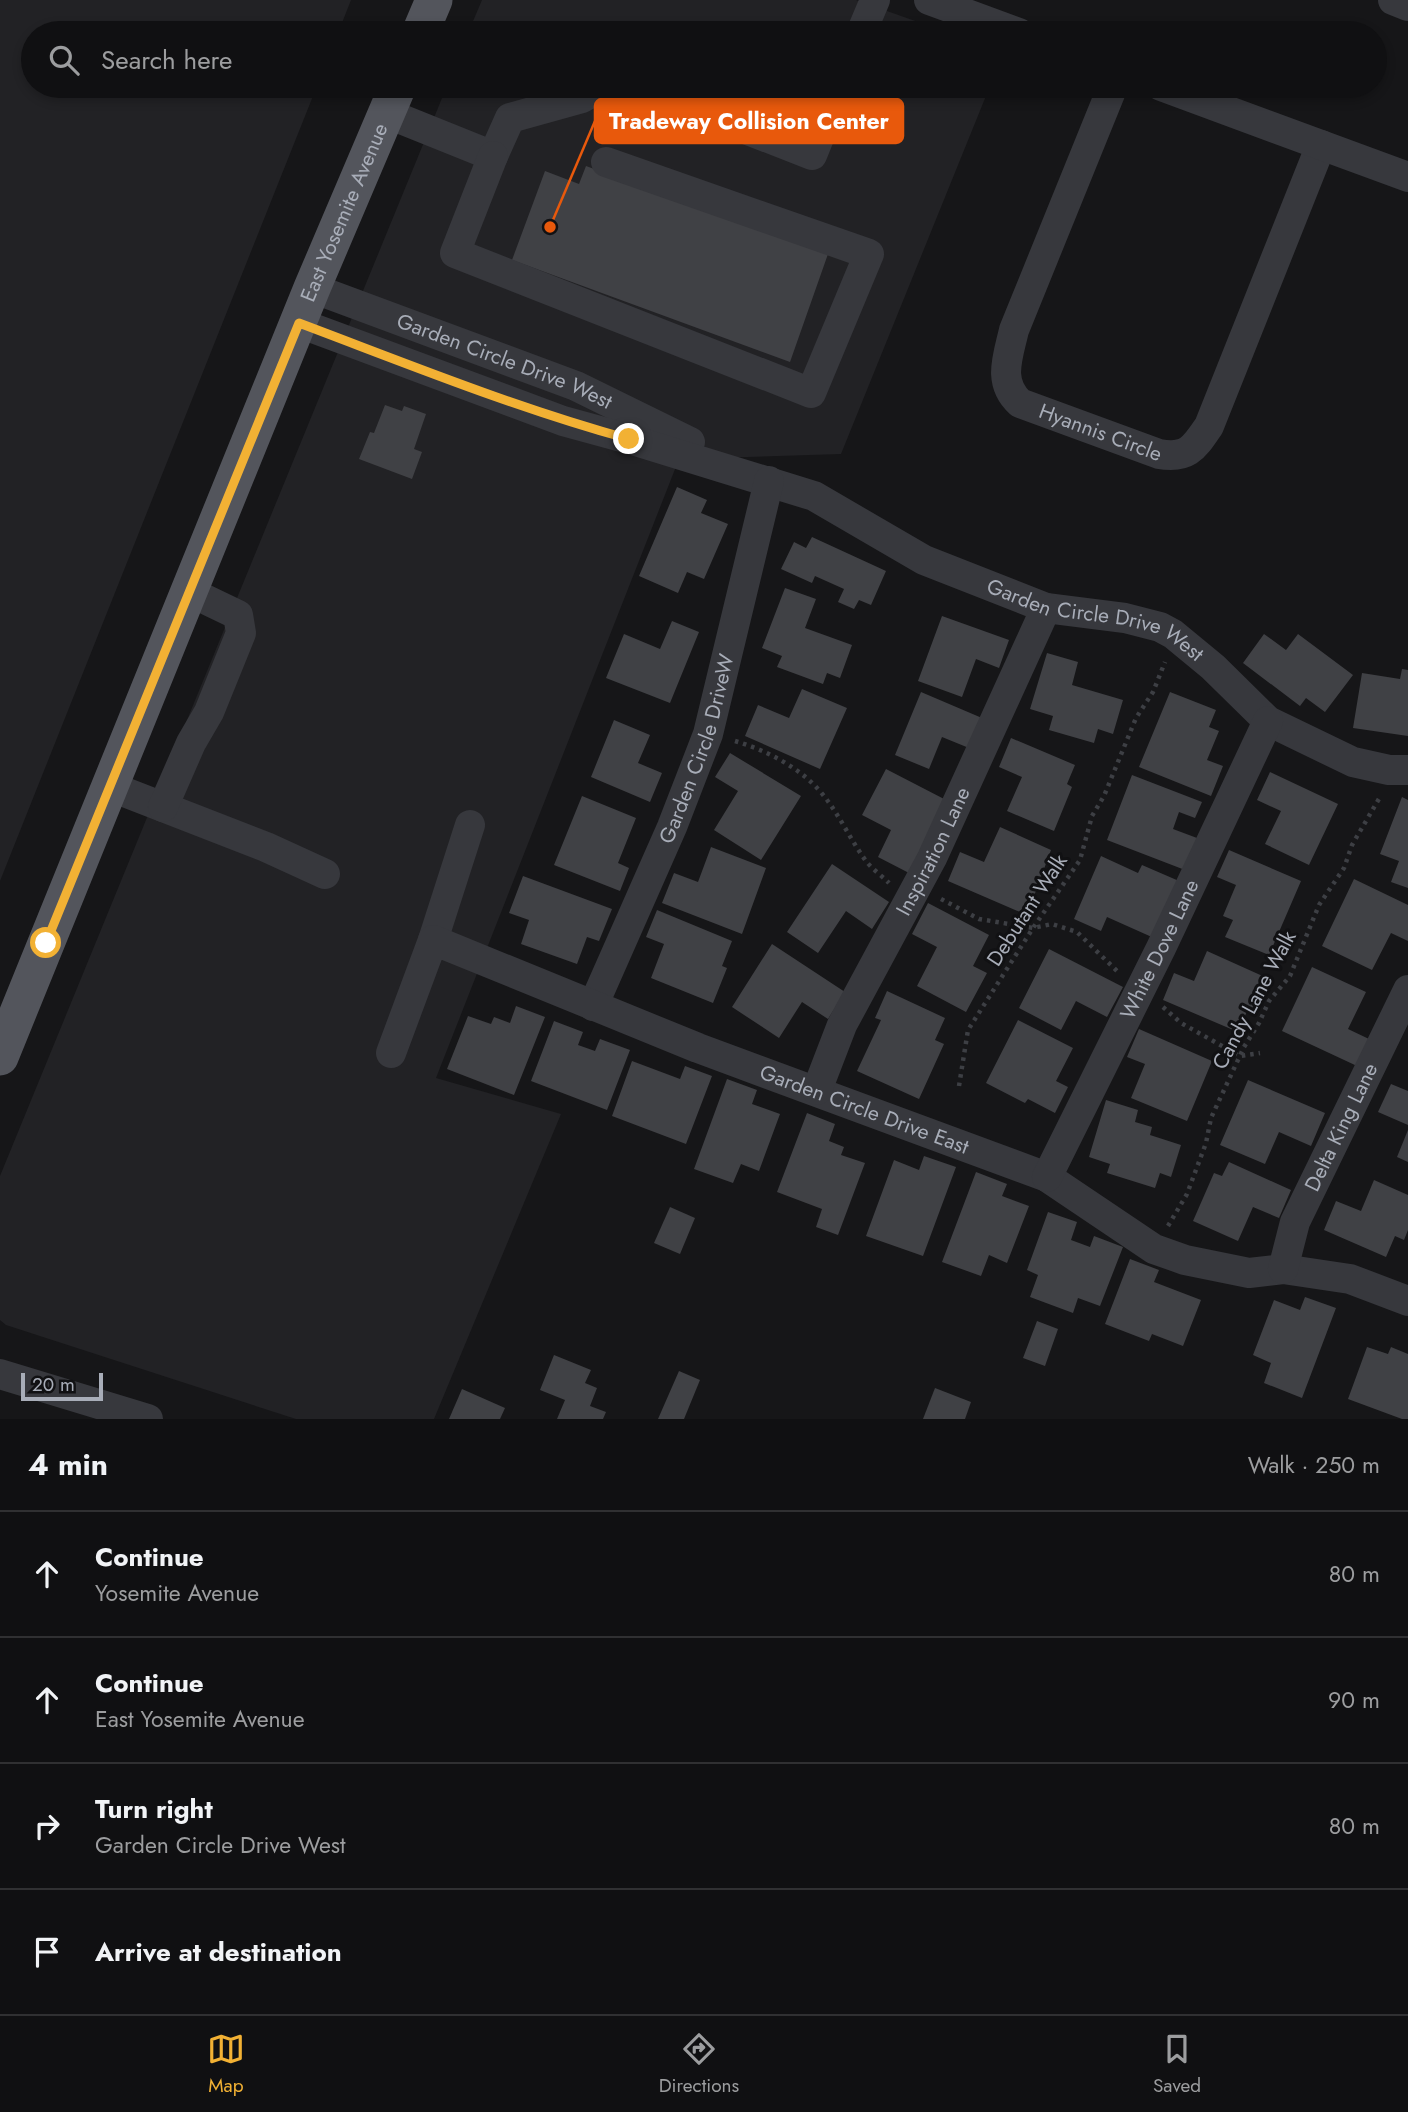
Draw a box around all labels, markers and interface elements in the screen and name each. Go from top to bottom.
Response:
search box [21,21,1387,98]
icon: search [45,41,83,79]
text: Search here [101,41,233,79]
callout: Tradeway Collision Center [595,99,903,143]
text: Tradeway Collision Center [609,104,890,138]
street label: East Yosemite Avenue [293,118,396,306]
street label: Garden Circle Drive West [393,306,618,417]
street label: Hyannis Circle [1035,396,1167,469]
route end [613,423,644,454]
street label: Garden Circle Drive West [982,571,1210,668]
street label: Garden Circle DriveW [651,651,742,848]
street label: Inspiration Lane [889,782,978,921]
street label: Debutant Walk [979,847,1075,972]
street label: White Dove Lane [1113,874,1206,1025]
street label: Candy Lane Walk [1205,924,1304,1075]
route start [30,927,61,958]
street label: Garden Circle Drive East [756,1057,973,1162]
street label: Delta King Lane [1297,1058,1385,1196]
scale bar [21,1370,103,1402]
text: 20 m [32,1371,75,1398]
text: 4 min [28,1443,108,1486]
text: Walk · 250 m [1248,1448,1380,1482]
text: Continue [95,1538,204,1576]
icon: ahead [28,1555,66,1593]
text: 80 m [1329,1557,1380,1591]
text: Yosemite Avenue [95,1576,259,1610]
text: Continue [95,1664,204,1702]
icon: ahead [28,1681,66,1719]
text: 90 m [1328,1683,1380,1717]
text: East Yosemite Avenue [95,1702,305,1736]
text: Turn right [95,1790,213,1828]
icon: right [28,1807,66,1845]
text: 80 m [1329,1809,1380,1843]
text: Garden Circle Drive West [95,1828,346,1862]
icon: arrive [28,1933,66,1971]
text: Arrive at destination [95,1933,342,1971]
tab: Map [207,2030,245,2099]
tab: Directions [659,2030,739,2099]
tab: Saved [1153,2030,1201,2099]

